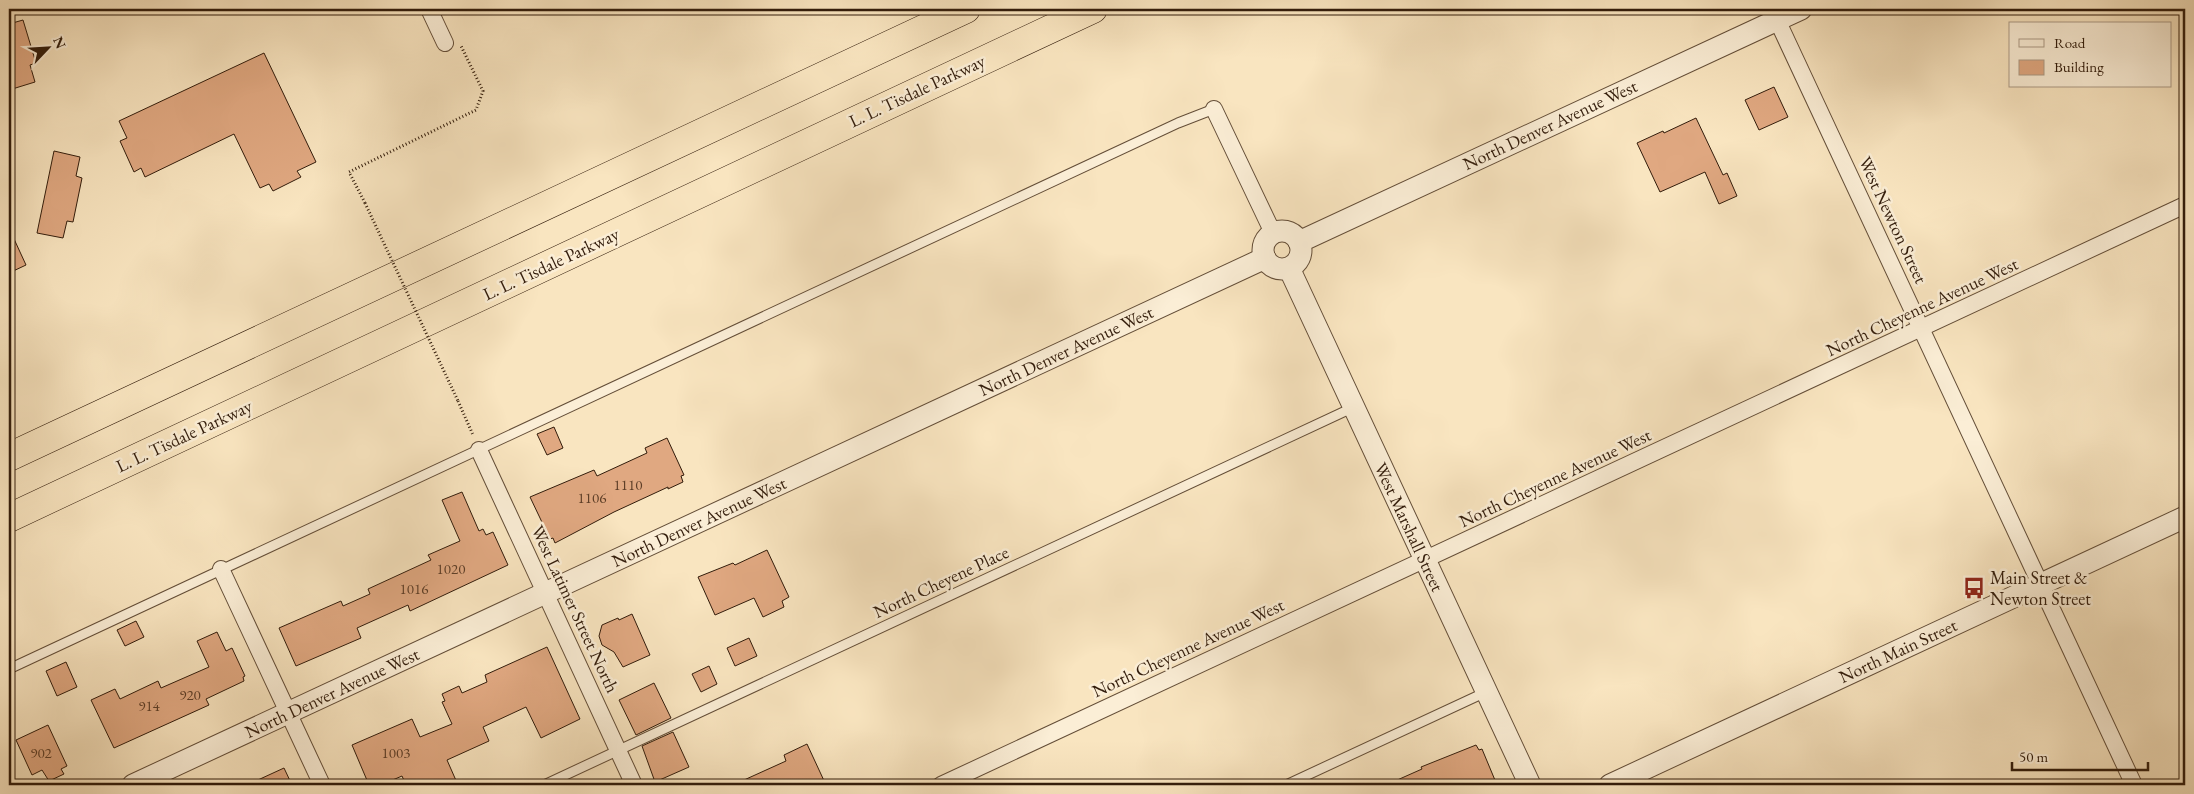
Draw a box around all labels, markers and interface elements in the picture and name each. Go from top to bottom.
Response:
north arrow [22,22,72,72]
legend [2009,22,2172,88]
text: Road [2054,33,2086,52]
text: N [49,34,71,52]
street label: L. L. Tisdale Parkway [845,49,989,132]
text: Building [2054,57,2104,76]
street label: North Denver Avenue West [1459,74,1641,175]
street label: West Newton Street [1854,153,1933,287]
street label: L. L. Tisdale Parkway [479,222,623,305]
street label: North Cheyenne Avenue West [1822,252,2022,361]
street label: North Denver Avenue West [975,300,1157,401]
street label: L. L. Tisdale Parkway [112,394,256,477]
street label: North Cheyenne Avenue West [1455,423,1655,532]
street label: West Marshall Street [1369,459,1450,595]
street label: North Denver Avenue West [608,471,790,572]
house number: 1110 [614,475,642,494]
house number: 1106 [578,488,606,507]
street label: West Latimer Street North [526,521,624,696]
street label: North Cheyene Place [869,540,1012,623]
house number: 1020 [437,559,465,578]
place label: Main Street & Newton Street [1990,566,2091,610]
bus stop icon: Main Street & Newton Street [1961,575,1987,601]
house number: 1016 [400,579,428,598]
street label: North Cheyenne Avenue West [1088,593,1288,702]
street label: North Main Street [1835,613,1961,688]
street label: North Denver Avenue West [241,642,423,743]
house number: 920 [179,685,201,704]
house number: 914 [138,696,161,715]
scale bar [2012,739,2148,771]
house number: 902 [30,743,53,762]
house number: 1003 [382,743,410,762]
text: 50 m [2019,747,2048,766]

